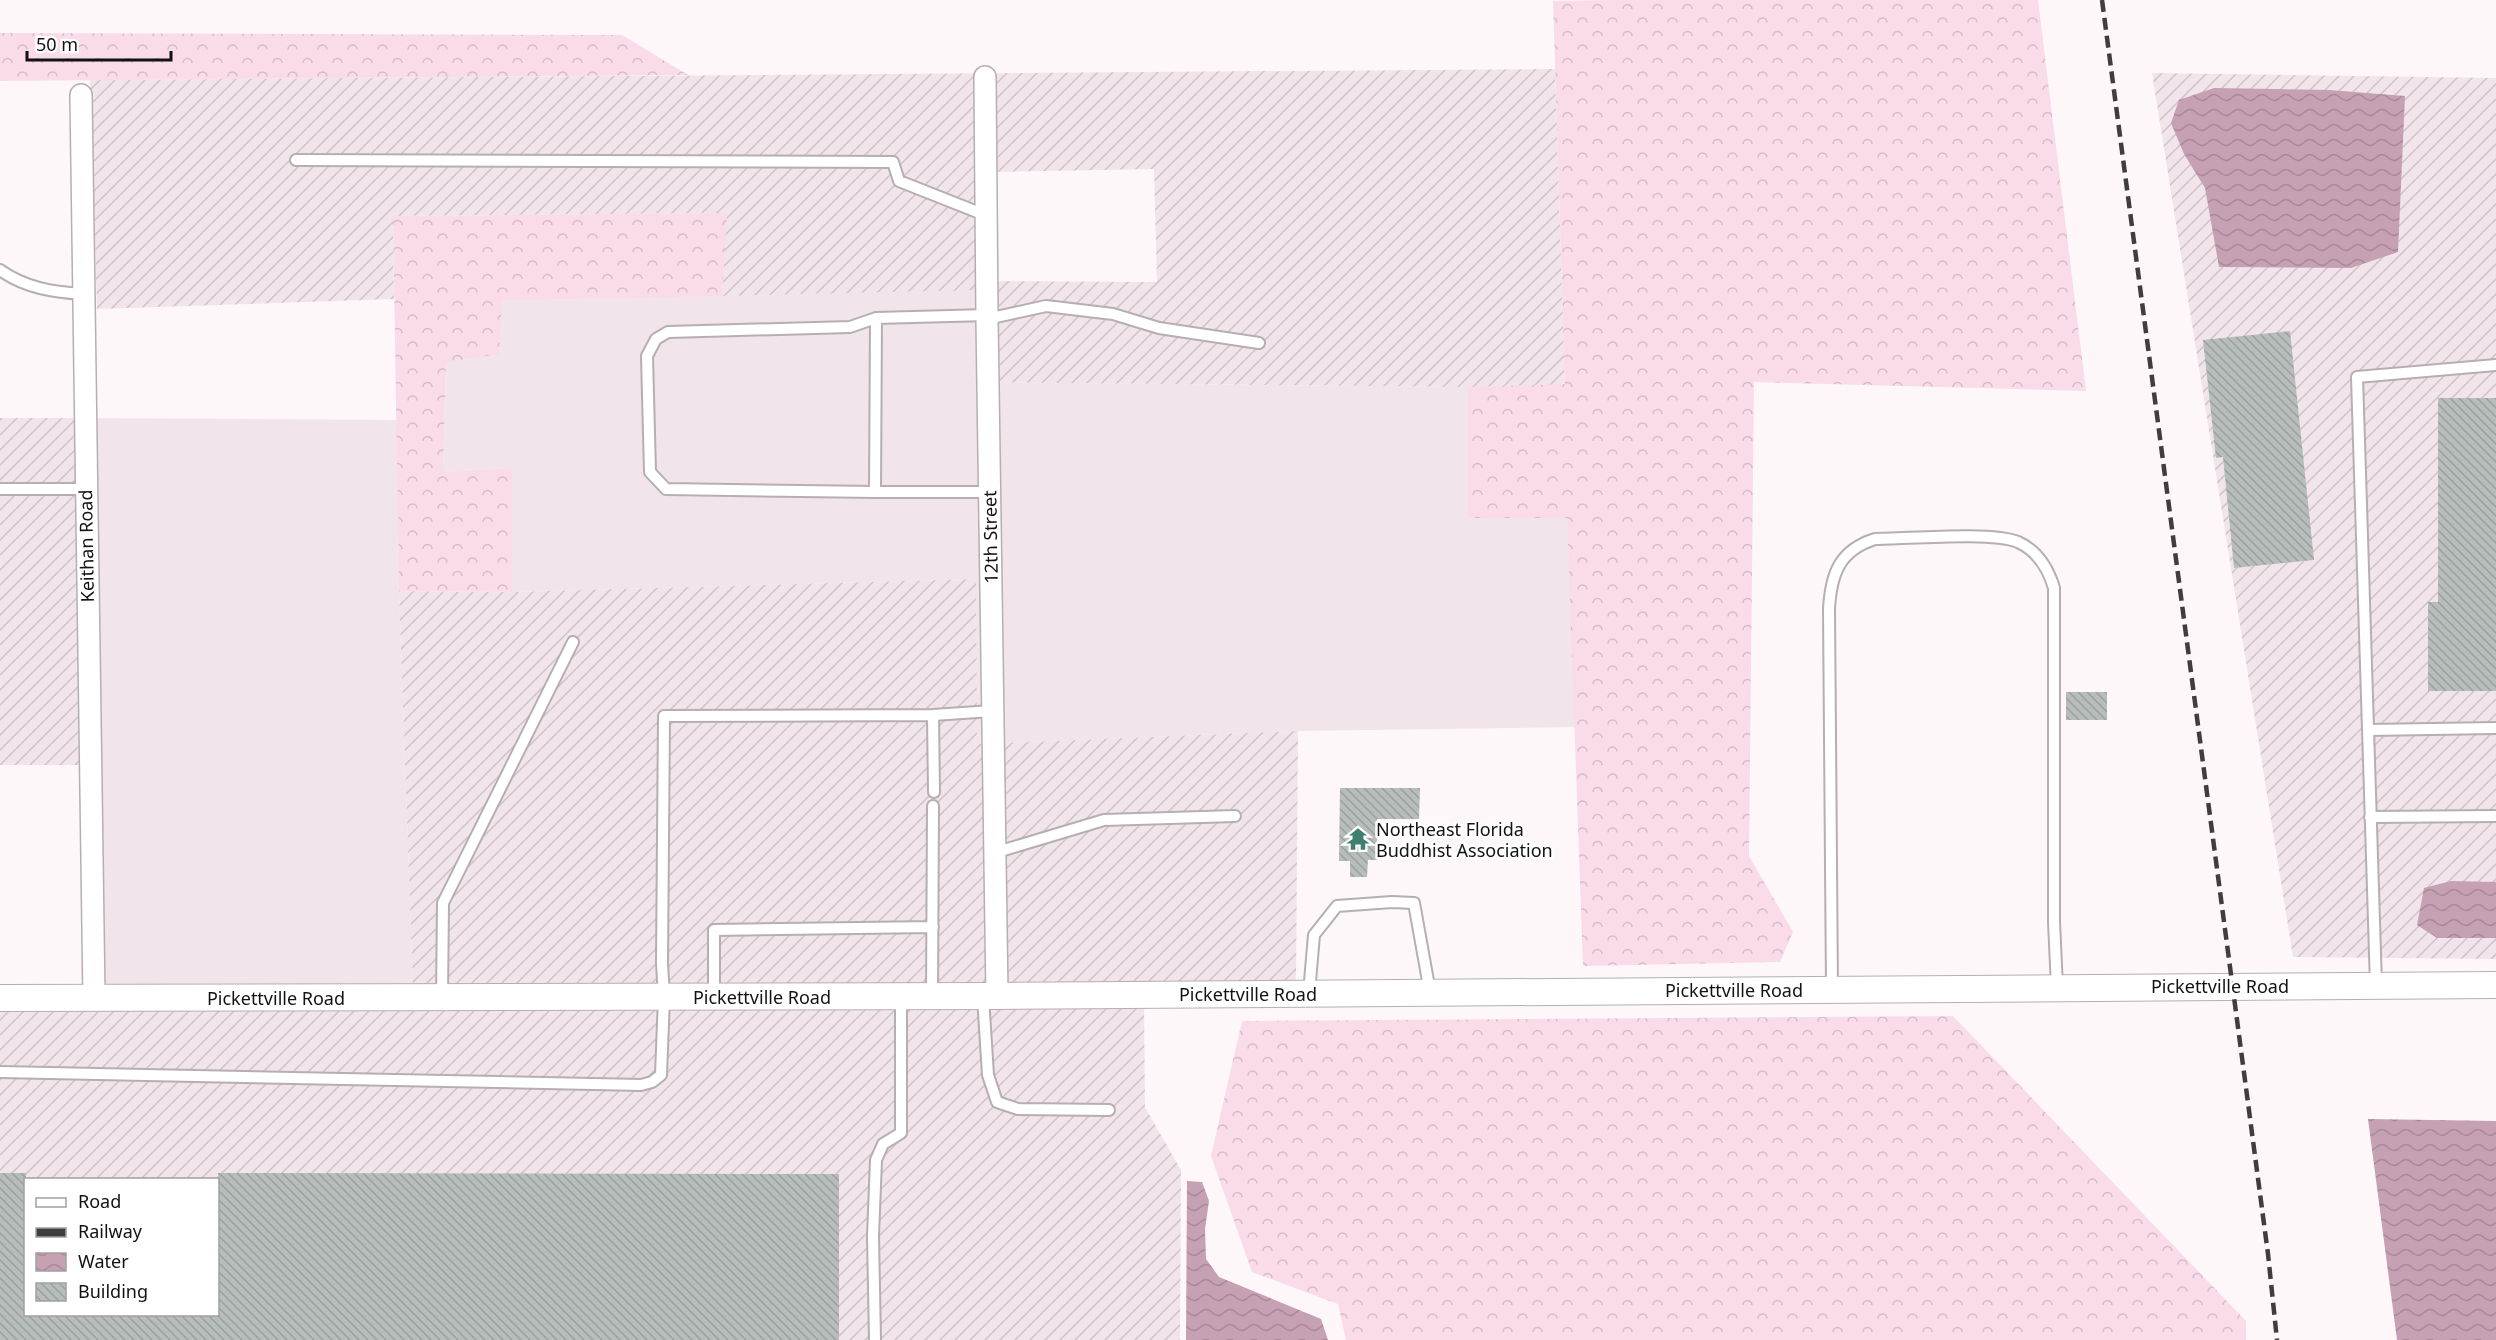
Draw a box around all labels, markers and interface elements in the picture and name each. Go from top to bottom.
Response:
scale bar [27,24,171,62]
text: 50 m [36,32,78,56]
street label: Keithan Road [73,489,99,603]
street label: 12th Street [977,490,1003,584]
place label: Northeast Florida Buddhist Association [1376,817,1553,862]
temple icon: Northeast Florida Buddhist Association [1345,826,1371,852]
street label: Pickettville Road [2151,974,2289,998]
street label: Pickettville Road [1665,978,1803,1002]
street label: Pickettville Road [1179,982,1317,1006]
street label: Pickettville Road [693,985,831,1009]
street label: Pickettville Road [207,986,345,1010]
legend [24,1178,219,1316]
text: Road [78,1189,121,1213]
text: Railway [78,1219,143,1243]
text: Water [78,1249,129,1273]
text: Building [78,1279,148,1303]

